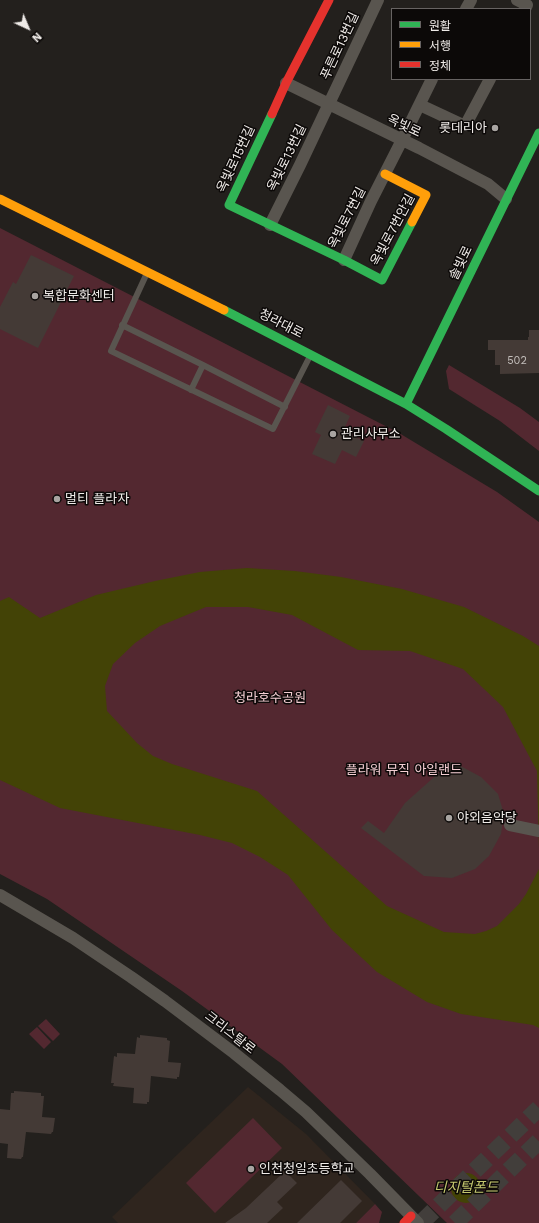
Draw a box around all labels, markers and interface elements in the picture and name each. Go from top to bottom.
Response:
north arrow [8,8,48,48]
legend [391,8,531,80]
street label: 푸른로13번길 [318,10,362,82]
text: 원활 [429,19,451,33]
text: N [29,29,44,45]
text: 서행 [429,39,451,53]
text: 정체 [429,59,451,73]
street label: 옥빛로 [384,111,424,141]
place label: 롯데리아 [439,120,487,136]
street label: 옥빛로13번길 [264,122,310,194]
street label: 옥빛로15번길 [214,123,258,195]
marker: 롯데리아 [490,123,500,133]
street label: 옥빛로7번길 [325,185,369,251]
street label: 옥빛로7번안길 [368,191,418,269]
street label: 솔빛로 [446,243,476,283]
place label: 복합문화센터 [43,288,115,304]
marker: 복합문화센터 [30,291,40,301]
street label: 청라대로 [256,306,306,342]
house number: 502 [507,354,527,368]
place label: 관리사무소 [341,426,401,442]
marker: 관리사무소 [328,429,338,439]
place label: 멀티 플라자 [65,491,129,507]
marker: 멀티 플라자 [52,494,62,504]
park label: 청라호수공원 [234,690,306,706]
park label: 플라워 뮤직 아일랜드 [346,762,462,778]
place label: 야외음악당 [457,810,517,826]
marker: 야외음악당 [444,813,454,823]
street label: 크리스탈로 [202,1008,258,1058]
place label: 인천청일초등학교 [259,1161,355,1177]
marker: 인천청일초등학교 [246,1164,256,1174]
water label: 디지털폰드 [434,1180,498,1196]

